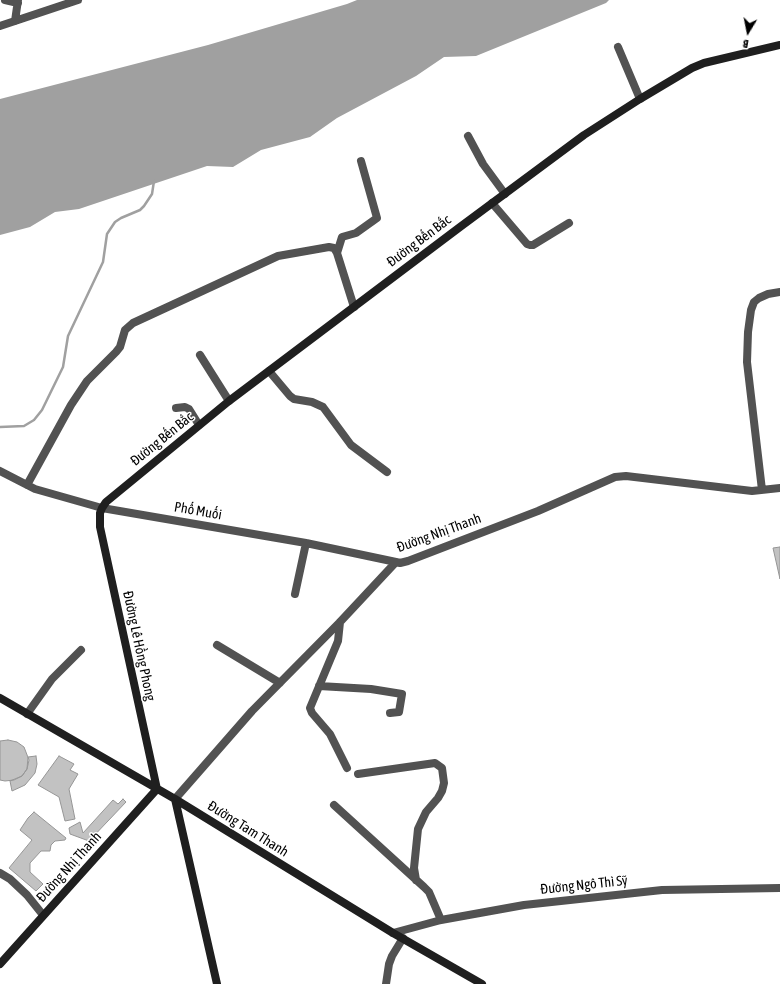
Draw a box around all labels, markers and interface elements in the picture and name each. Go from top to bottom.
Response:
north arrow [728,12,768,52]
text: B [742,37,750,50]
street label: Đường Bến Bắc [384,211,454,271]
street label: Đường Bến Bắc [127,409,197,469]
street label: Phố Muối [173,499,223,523]
street label: Đường Nhị Thanh [394,510,484,556]
street label: Đường Lê Hồng Phong [119,589,159,703]
street label: Đường Tam Thanh [204,797,292,861]
street label: Đường Nhị Thanh [33,828,105,906]
street label: Đường Ngô Thì Sỹ [540,872,628,898]

